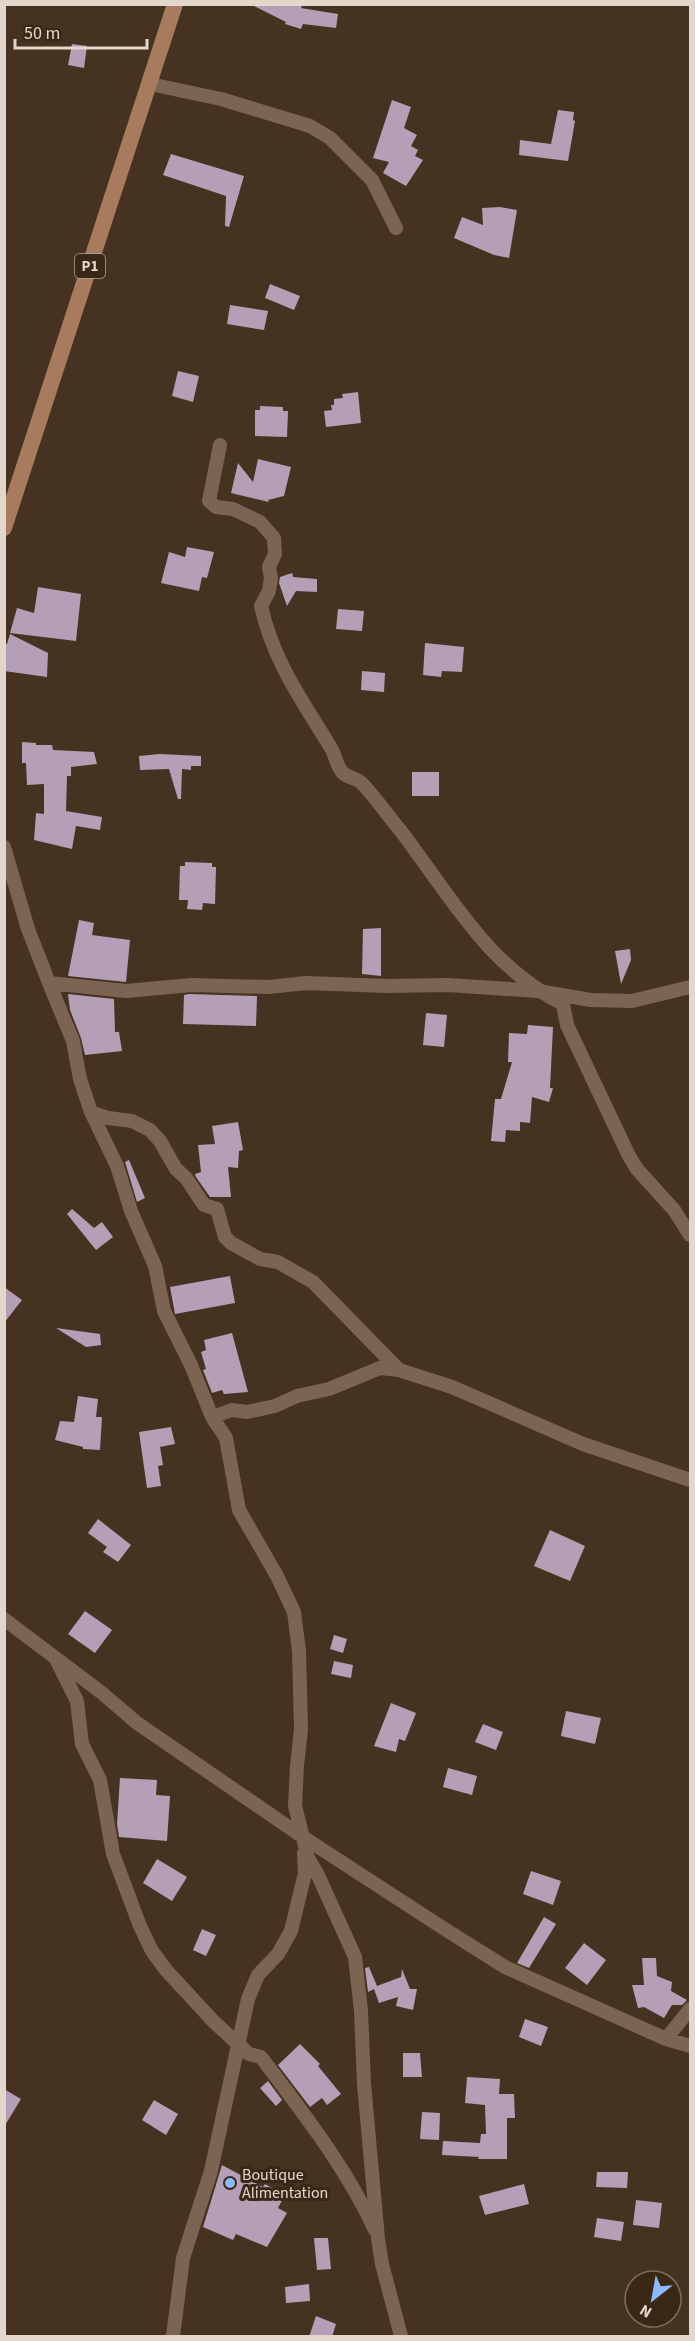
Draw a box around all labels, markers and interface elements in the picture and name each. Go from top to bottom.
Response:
scale bar [15,12,147,50]
text: 50 m [24,21,60,46]
road number: P1 [75,254,105,278]
place label: Boutique Alimentation [242,2164,328,2204]
marker: Boutique Alimentation [223,2176,237,2190]
north arrow [623,2269,683,2329]
text: N [636,2299,656,2323]

